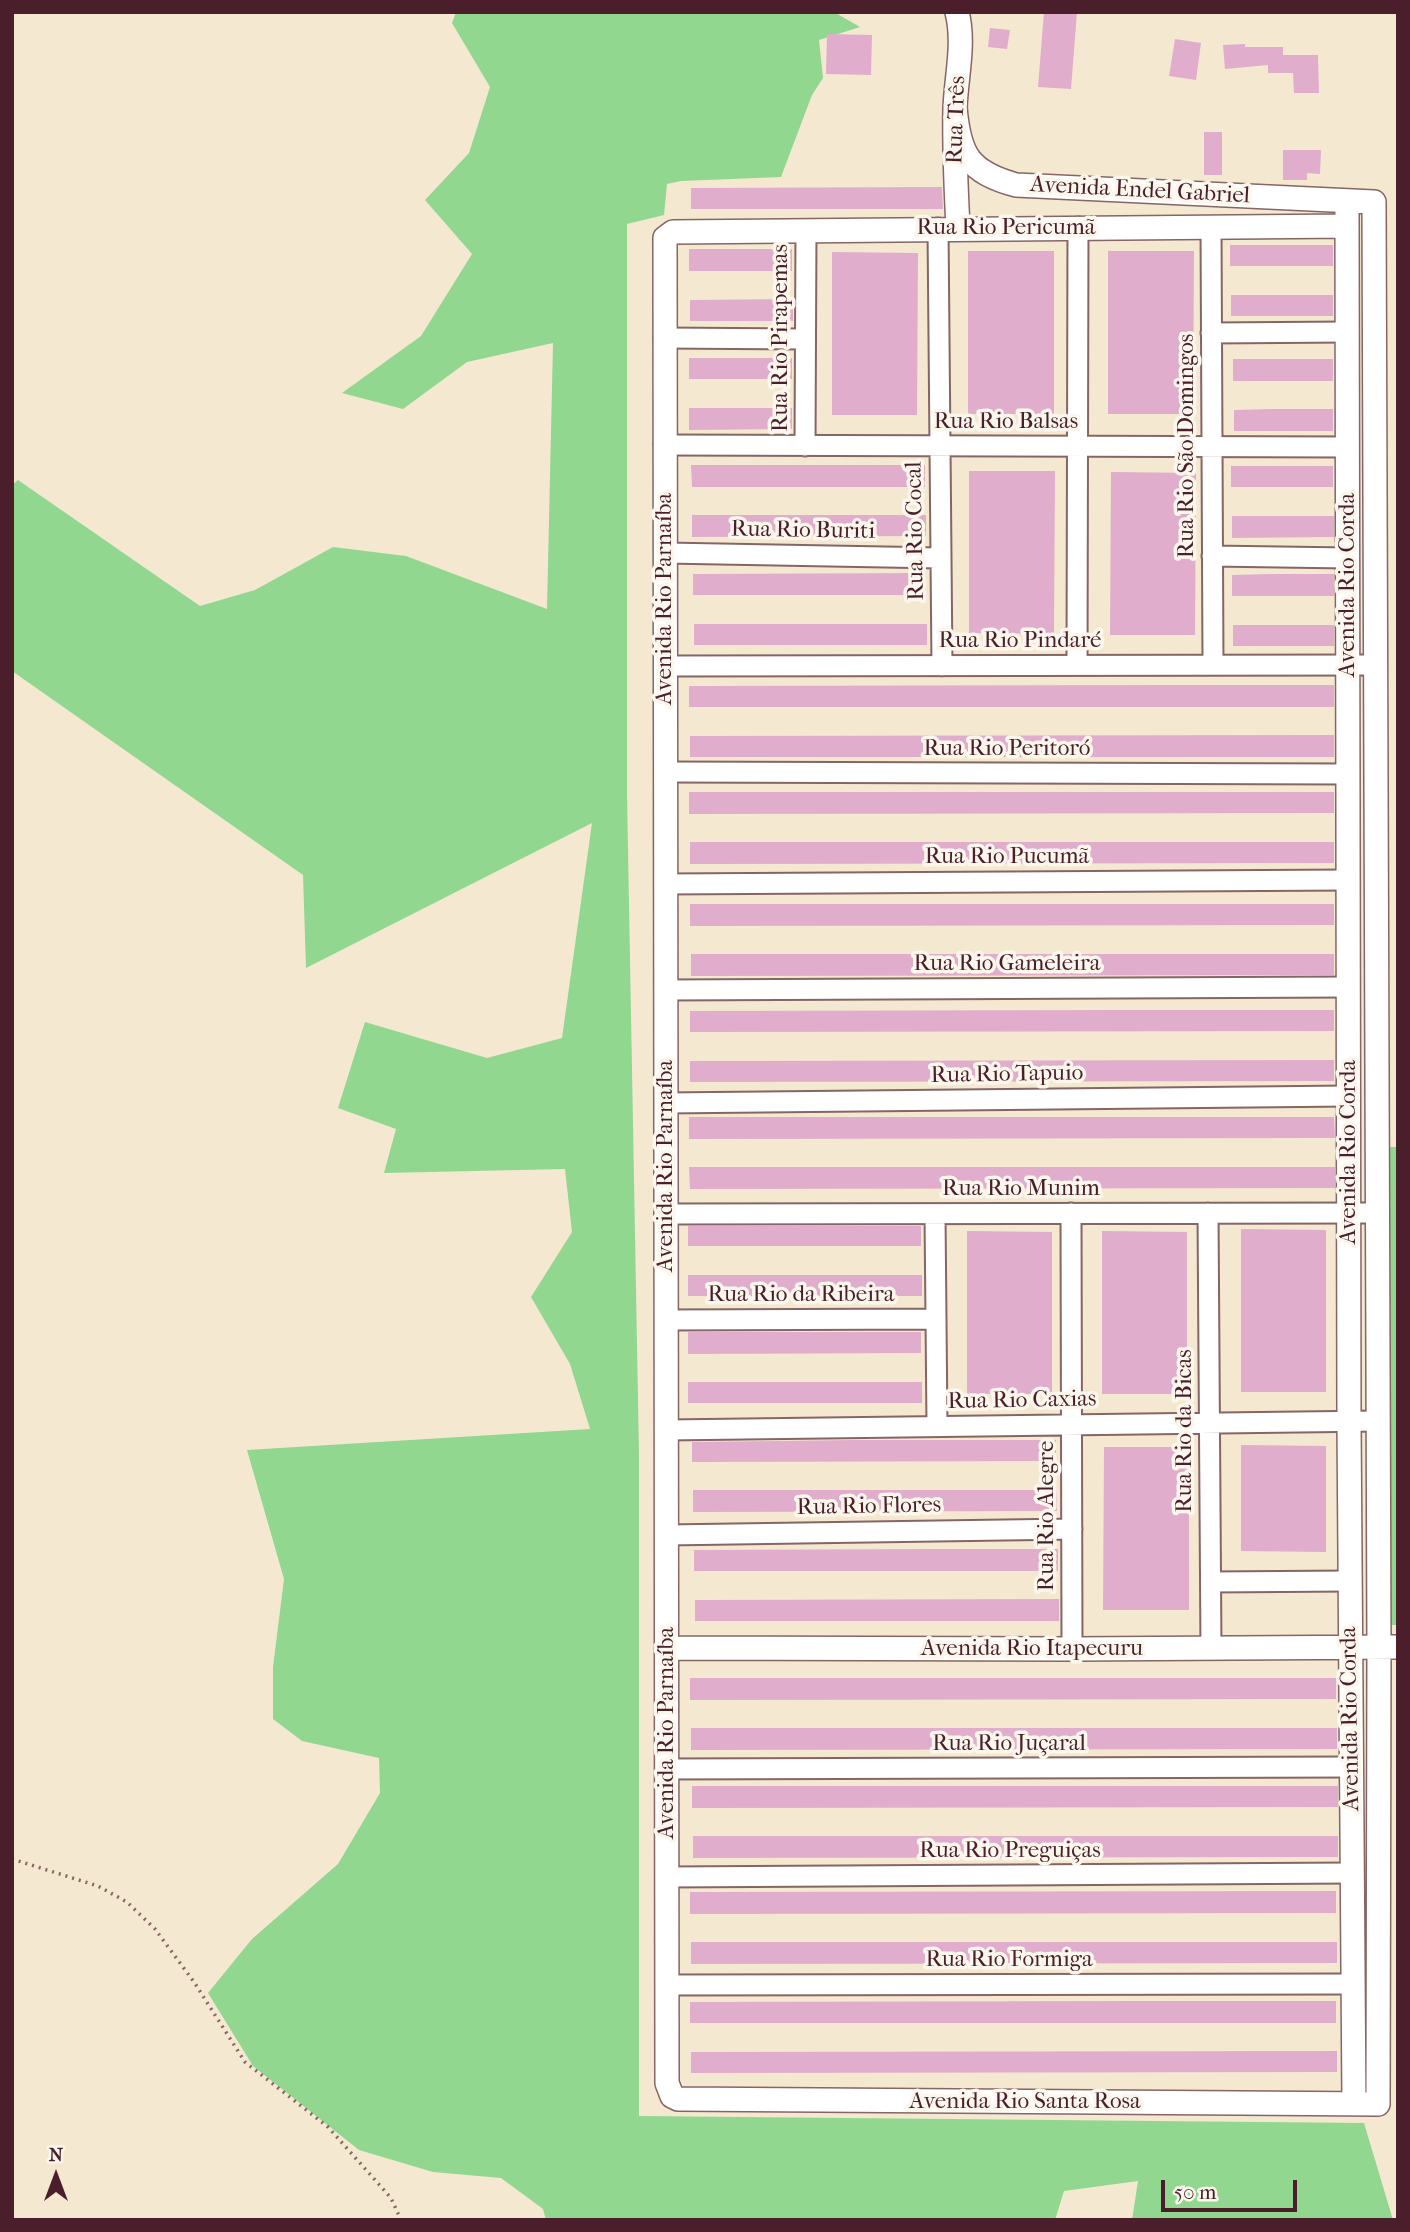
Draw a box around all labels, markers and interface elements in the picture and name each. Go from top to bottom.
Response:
street label: Rua Três [942,75,972,165]
street label: Avenida Endel Gabriel [1029,171,1251,211]
street label: Rua Rio Pericumã [917,214,1095,242]
street label: Rua Rio Pirapemas [767,244,795,432]
street label: Rua Rio São Domingos [1173,334,1201,558]
street label: Rua Rio Balsas [934,408,1078,436]
street label: Rua Rio Cocal [901,461,931,601]
street label: Avenida Rio Parnaíba [651,493,679,705]
street label: Avenida Rio Corda [1334,493,1362,677]
street label: Rua Rio Buriti [731,516,875,546]
street label: Rua Rio Pindaré [939,627,1101,655]
street label: Rua Rio Peritoró [924,735,1090,763]
street label: Rua Rio Pucumã [925,843,1089,871]
street label: Rua Rio Gameleira [914,950,1100,978]
street label: Avenida Rio Parnaíba [652,1060,680,1272]
street label: Rua Rio Tapuio [930,1060,1084,1090]
street label: Avenida Rio Corda [1335,1060,1363,1244]
street label: Rua Rio Munim [942,1175,1100,1203]
street label: Rua Rio da Ribeira [708,1281,894,1309]
street label: Rua Rio da Bicas [1171,1349,1199,1513]
street label: Rua Rio Caxias [947,1386,1097,1416]
street label: Rua Rio Alegre [1033,1441,1061,1591]
street label: Rua Rio Flores [797,1492,941,1522]
street label: Avenida Rio Parnaíba [653,1627,681,1839]
street label: Avenida Rio Corda [1336,1627,1366,1811]
street label: Avenida Rio Itapecuru [921,1635,1143,1663]
street label: Rua Rio Juçaral [932,1730,1086,1758]
street label: Rua Rio Preguiças [919,1837,1101,1865]
street label: Rua Rio Formiga [925,1946,1093,1974]
street label: Avenida Rio Santa Rosa [909,2088,1141,2116]
north arrow [21,2141,91,2211]
text: N [49,2144,63,2166]
scale bar [1165,2166,1302,2210]
text: 50 m [1174,2180,1217,2204]

